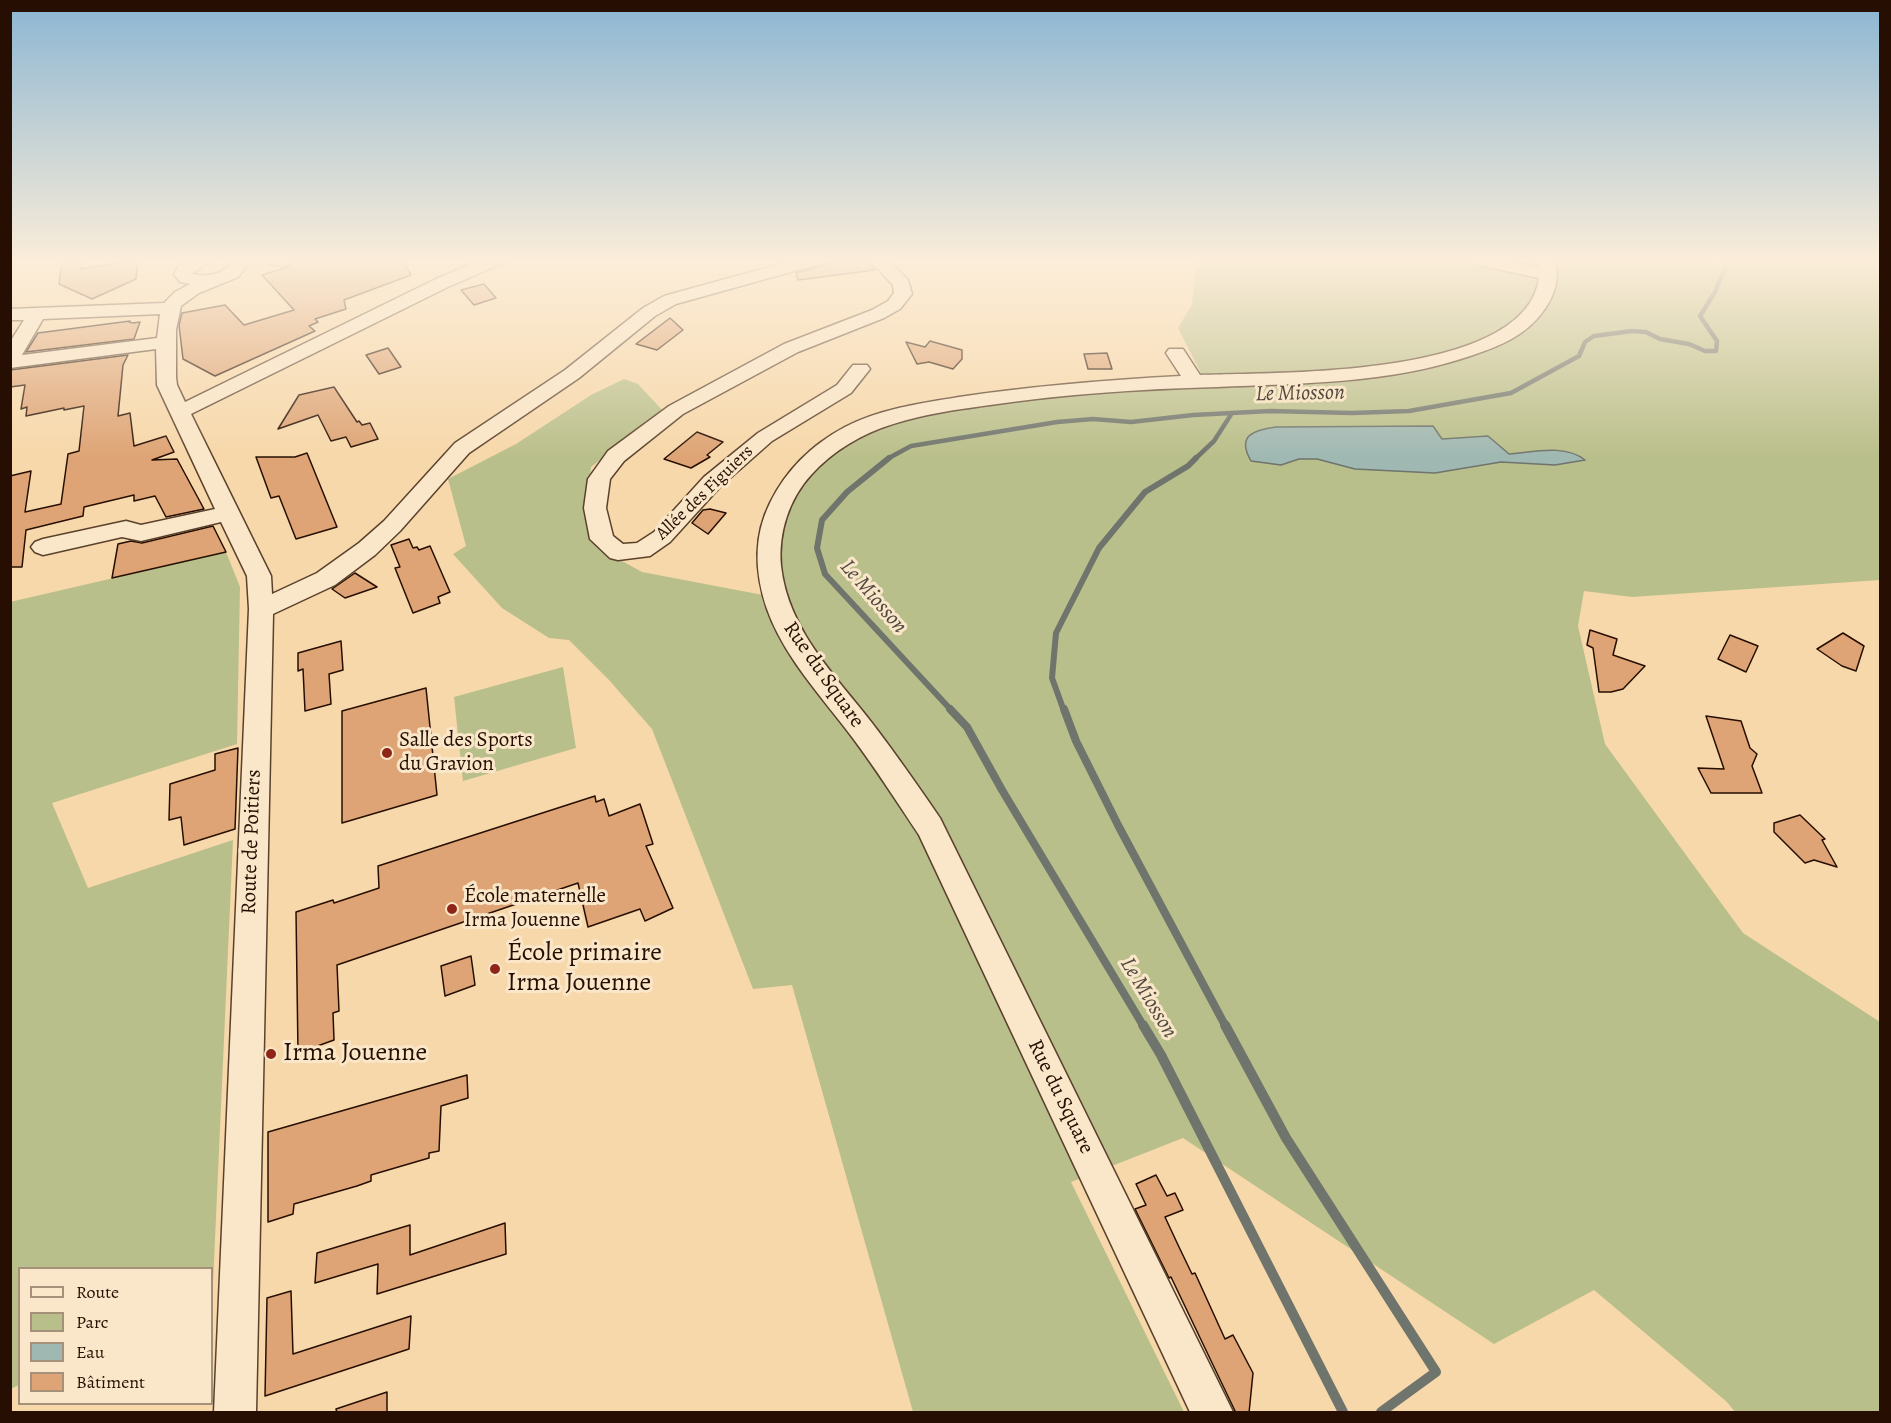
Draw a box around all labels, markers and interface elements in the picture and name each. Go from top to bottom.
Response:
water label: Le Miosson [1255,380,1345,408]
street label: Allée des Figuiers [652,441,758,545]
water label: Le Miosson [834,555,912,639]
street label: Rue du Square [777,617,869,733]
place label: Salle des Sports du Gravion [399,728,533,778]
marker: Salle des Sports du Gravion [380,746,394,760]
street label: Route de Poitiers [237,769,267,915]
place label: École maternelle Irma Jouenne [464,884,606,934]
marker: École maternelle Irma Jouenne [445,902,459,916]
place label: École primaire Irma Jouenne [507,938,662,1000]
water label: Le Miosson [1114,953,1182,1043]
marker: École primaire Irma Jouenne [488,962,502,976]
street label: Rue du Square [1022,1036,1098,1158]
place label: Irma Jouenne [283,1038,427,1070]
marker: Irma Jouenne [264,1047,278,1061]
legend [18,1267,213,1405]
text: Route [76,1280,119,1304]
text: Parc [76,1310,108,1334]
text: Eau [76,1340,104,1364]
text: Bâtiment [76,1370,145,1394]

